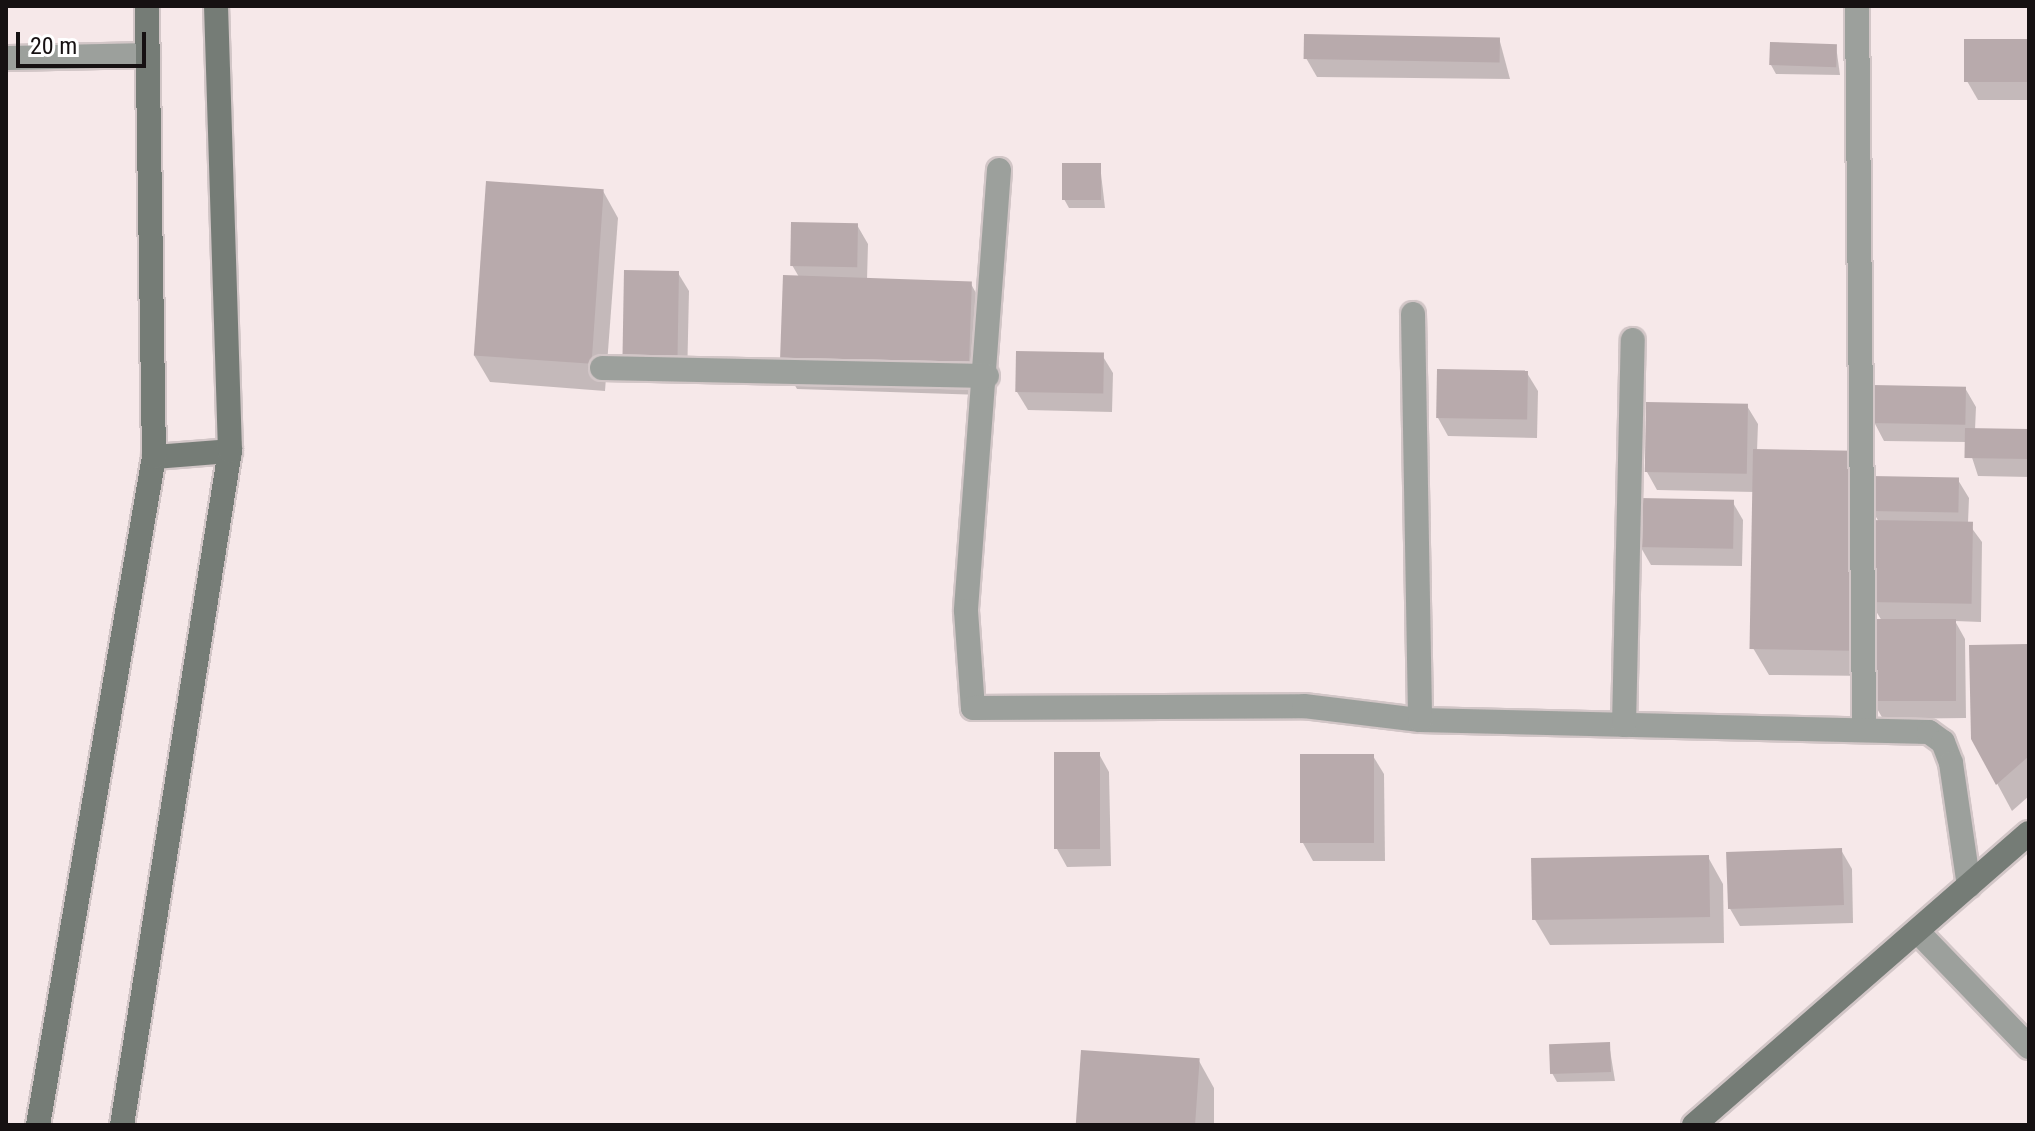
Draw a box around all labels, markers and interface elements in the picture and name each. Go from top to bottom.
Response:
scale bar [20,16,150,66]
text: 20 m [30,32,77,60]

